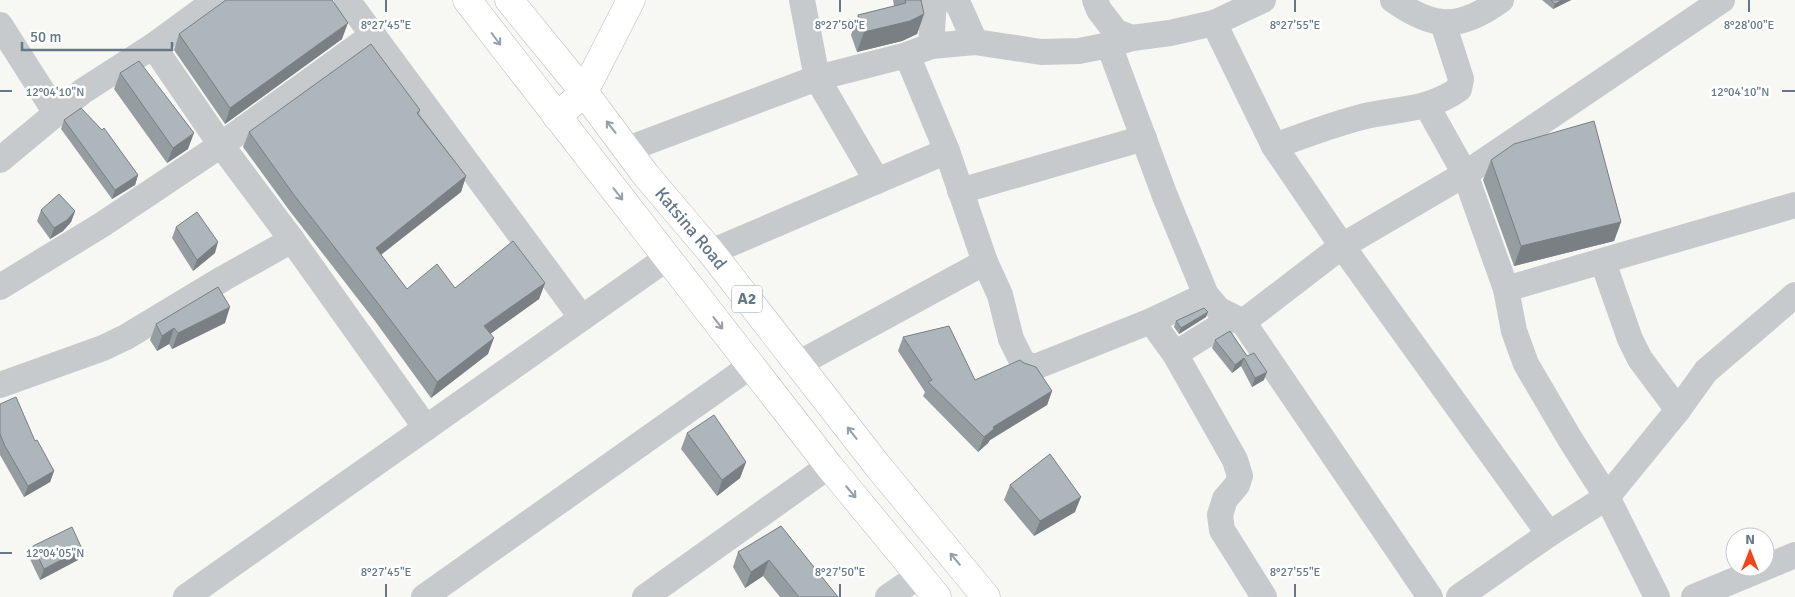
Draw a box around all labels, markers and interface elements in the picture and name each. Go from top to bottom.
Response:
text: 8°27'45"E [361,18,412,33]
text: 8°27'50"E [815,18,866,33]
text: 8°27'55"E [1270,18,1321,33]
text: 8°28'00"E [1724,18,1775,33]
scale bar [22,20,172,52]
text: 50 m [30,28,61,46]
one-way arrow [491,32,502,45]
text: 12°04'10"N [26,85,84,100]
text: 12°04'10"N [1711,85,1769,100]
one-way arrow [606,120,616,134]
street label: Katsina Road [650,183,731,274]
one-way arrow [613,187,623,201]
road number: A2 [732,286,762,312]
one-way arrow [712,316,723,329]
one-way arrow [847,427,858,440]
one-way arrow [845,485,856,498]
north arrow [1725,527,1775,577]
text: N [1745,531,1755,548]
text: 12°04'05"N [26,546,84,561]
one-way arrow [949,553,960,566]
text: 8°27'45"E [361,565,412,580]
text: 8°27'50"E [815,565,866,580]
text: 8°27'55"E [1270,565,1321,580]

